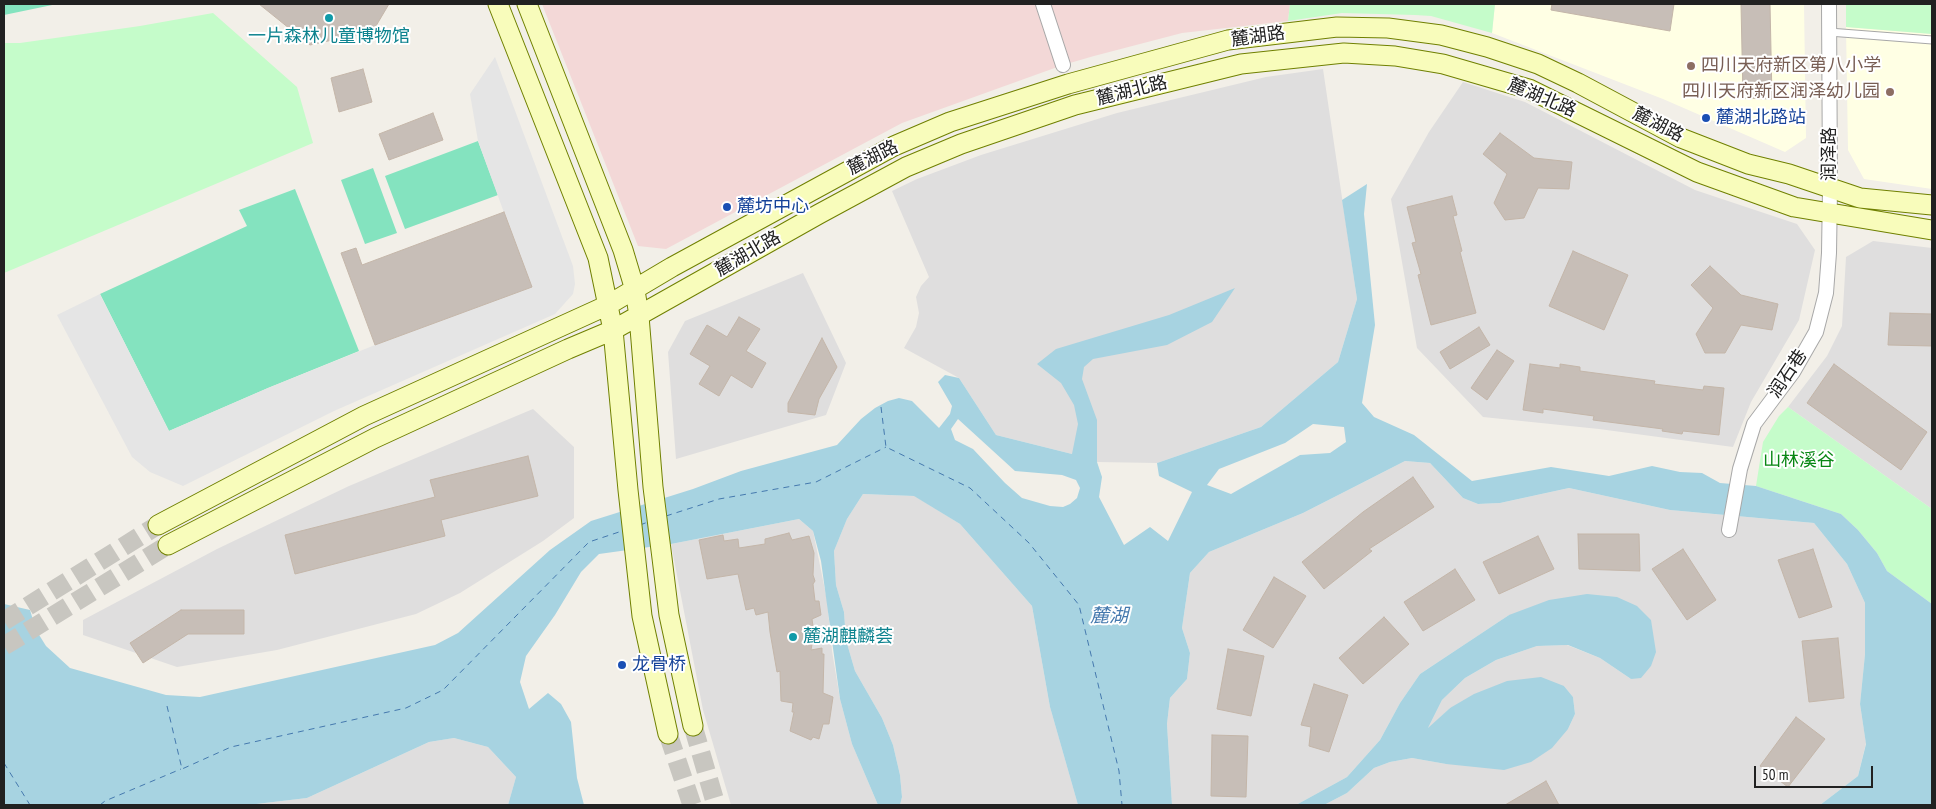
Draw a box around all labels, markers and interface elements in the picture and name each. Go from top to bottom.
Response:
marker: 一片森林儿童博物馆 [323,12,335,24]
street label: 麓湖路 [1230,23,1286,51]
place label: 一片森林儿童博物馆 [248,26,410,48]
place label: 四川天府新区第八小学 [1701,55,1881,77]
marker: 四川天府新区第八小学 [1685,60,1697,72]
street label: 麓湖北路 [1094,72,1170,110]
street label: 麓湖北路 [1505,74,1579,122]
place label: 四川天府新区润泽幼儿园 [1682,81,1880,103]
marker: 四川天府新区润泽幼儿园 [1884,86,1896,98]
street label: 麓湖路 [1629,103,1687,147]
place label: 麓湖北路站 [1716,107,1806,129]
marker: 麓湖北路站 [1700,112,1712,124]
street label: 润泽路 [1819,127,1841,181]
street label: 麓湖路 [844,136,902,180]
place label: 麓坊中心 [737,196,809,218]
marker: 麓坊中心 [721,201,733,213]
street label: 麓湖北路 [711,227,785,281]
street label: 润石巷 [1764,346,1812,402]
park label: 山林溪谷 [1763,450,1835,472]
water label: 麓湖 [1090,606,1128,628]
place label: 麓湖麒麟荟 [803,626,893,648]
marker: 麓湖麒麟荟 [787,631,799,643]
place label: 龙骨桥 [632,654,686,676]
marker: 龙骨桥 [616,659,628,671]
scale bar [1756,756,1875,788]
text: 50 m [1762,765,1788,784]

